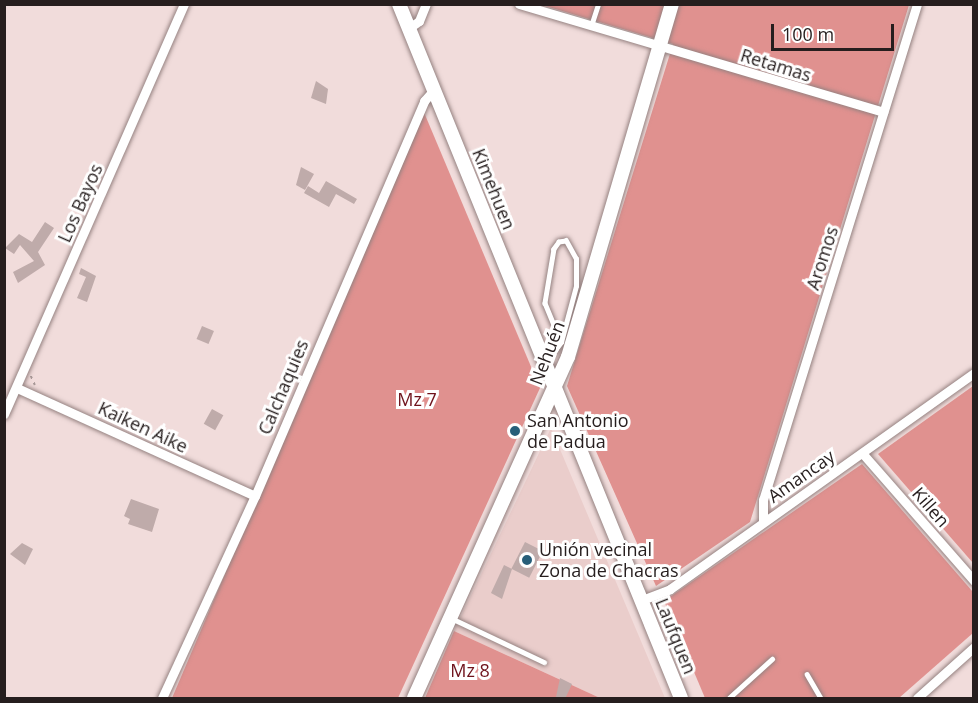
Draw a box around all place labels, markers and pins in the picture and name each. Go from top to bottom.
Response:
place label: San Antonio de Padua [527,410,629,452]
marker: San Antonio de Padua [508,424,522,438]
place label: Unión vecinal Zona de Chacras [539,539,679,582]
marker: Unión vecinal Zona de Chacras [520,553,534,567]

